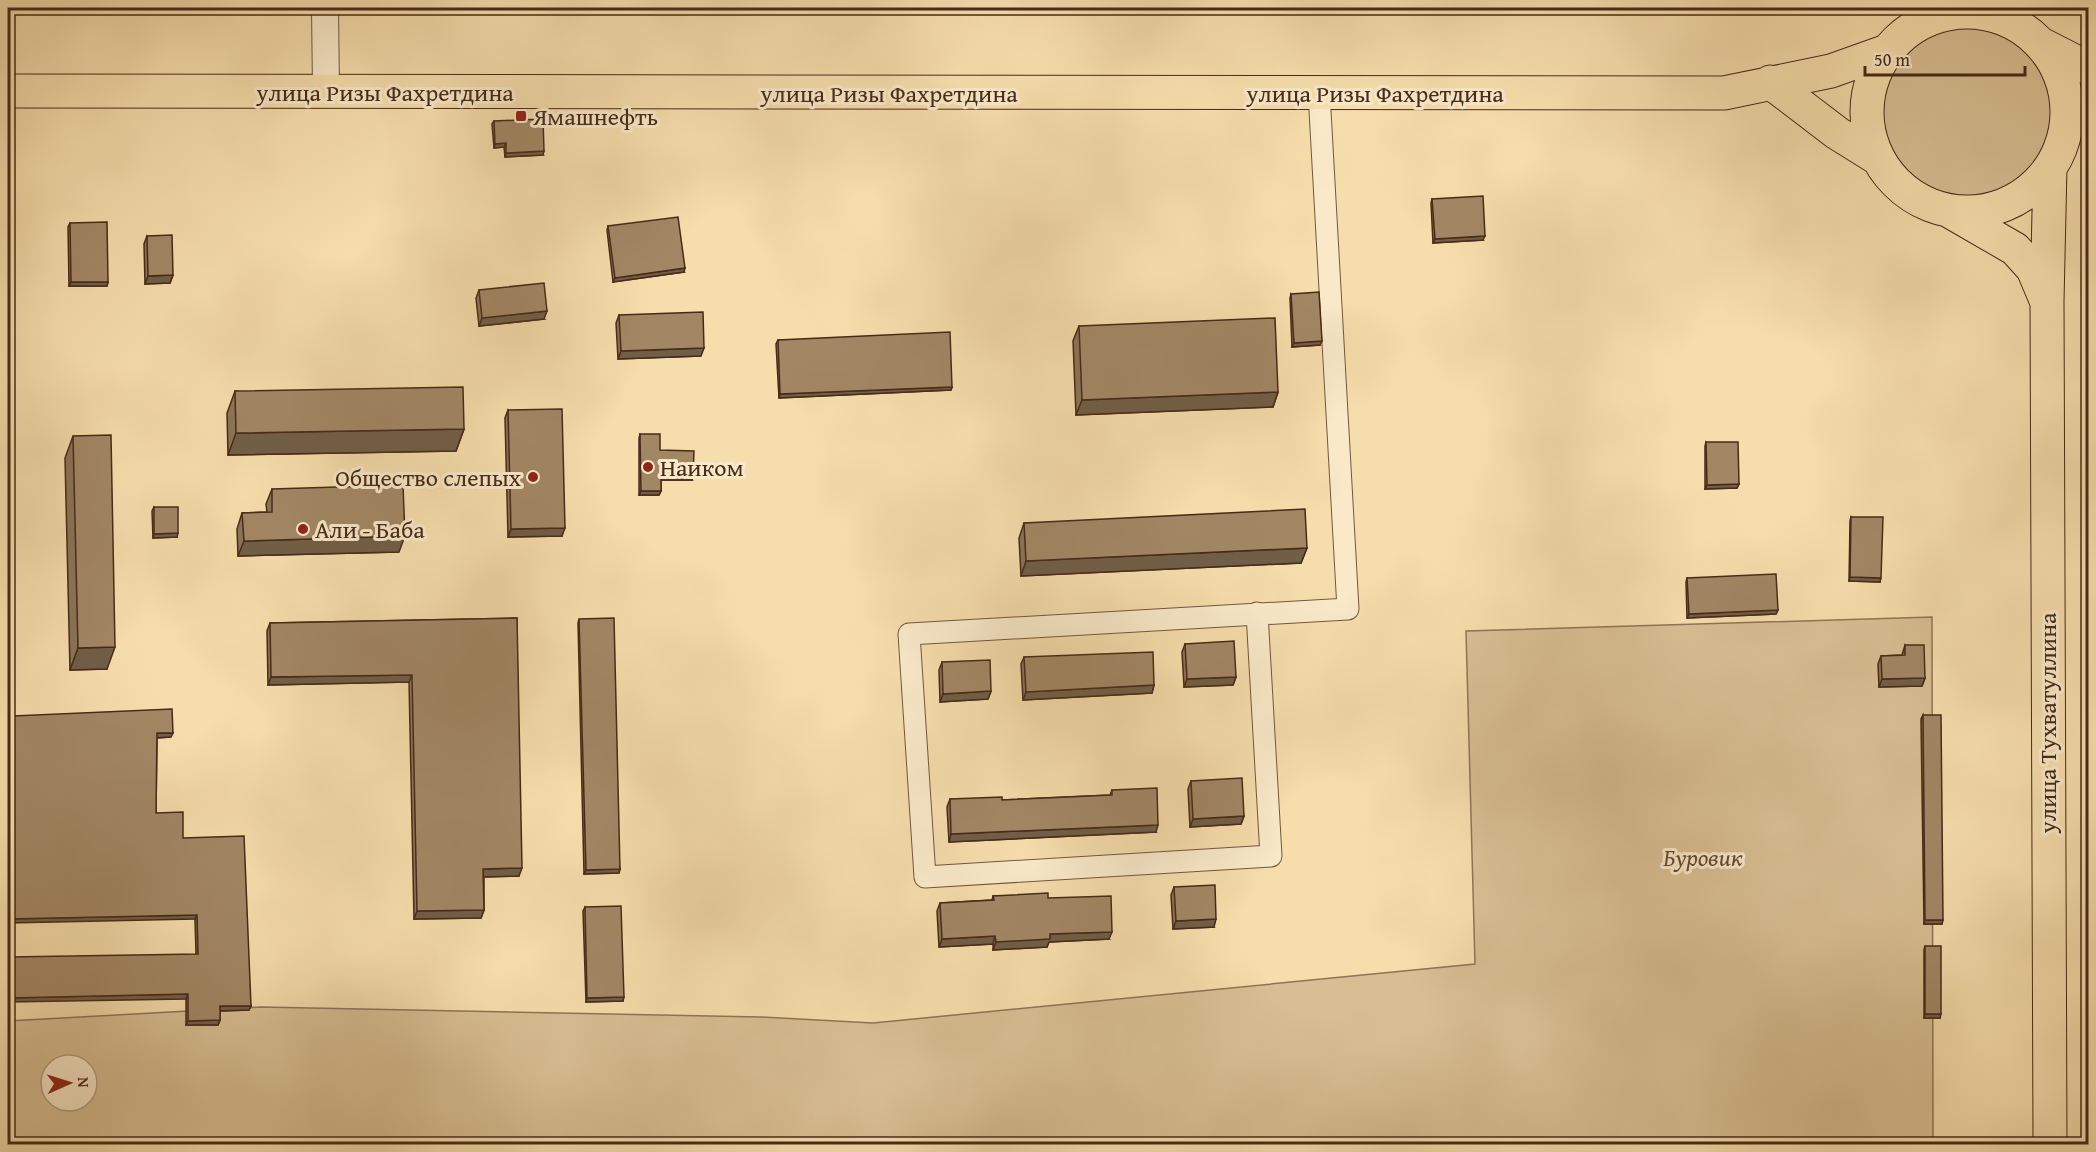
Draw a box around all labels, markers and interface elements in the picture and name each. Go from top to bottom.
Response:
scale bar [1865,39,2026,77]
text: 50 m [1874,46,1910,73]
street label: улица Ризы Фахретдина [255,75,514,110]
street label: улица Ризы Фахретдина [759,76,1018,111]
street label: улица Ризы Фахретдина [1245,76,1504,111]
place label: Ямашнефть [532,99,658,134]
marker: Ямашнефть [514,109,528,123]
place label: Наиком [660,450,744,485]
place label: Общество слепых [335,460,522,495]
marker: Наиком [641,460,655,474]
marker: Общество слепых [526,470,540,484]
place label: Али - Баба [315,512,425,547]
marker: Али - Баба [296,522,310,536]
street label: улица Тухватуллина [2030,612,2065,834]
park label: Буровик [1663,840,1743,875]
north arrow [39,1053,99,1113]
text: N [72,1076,96,1088]

